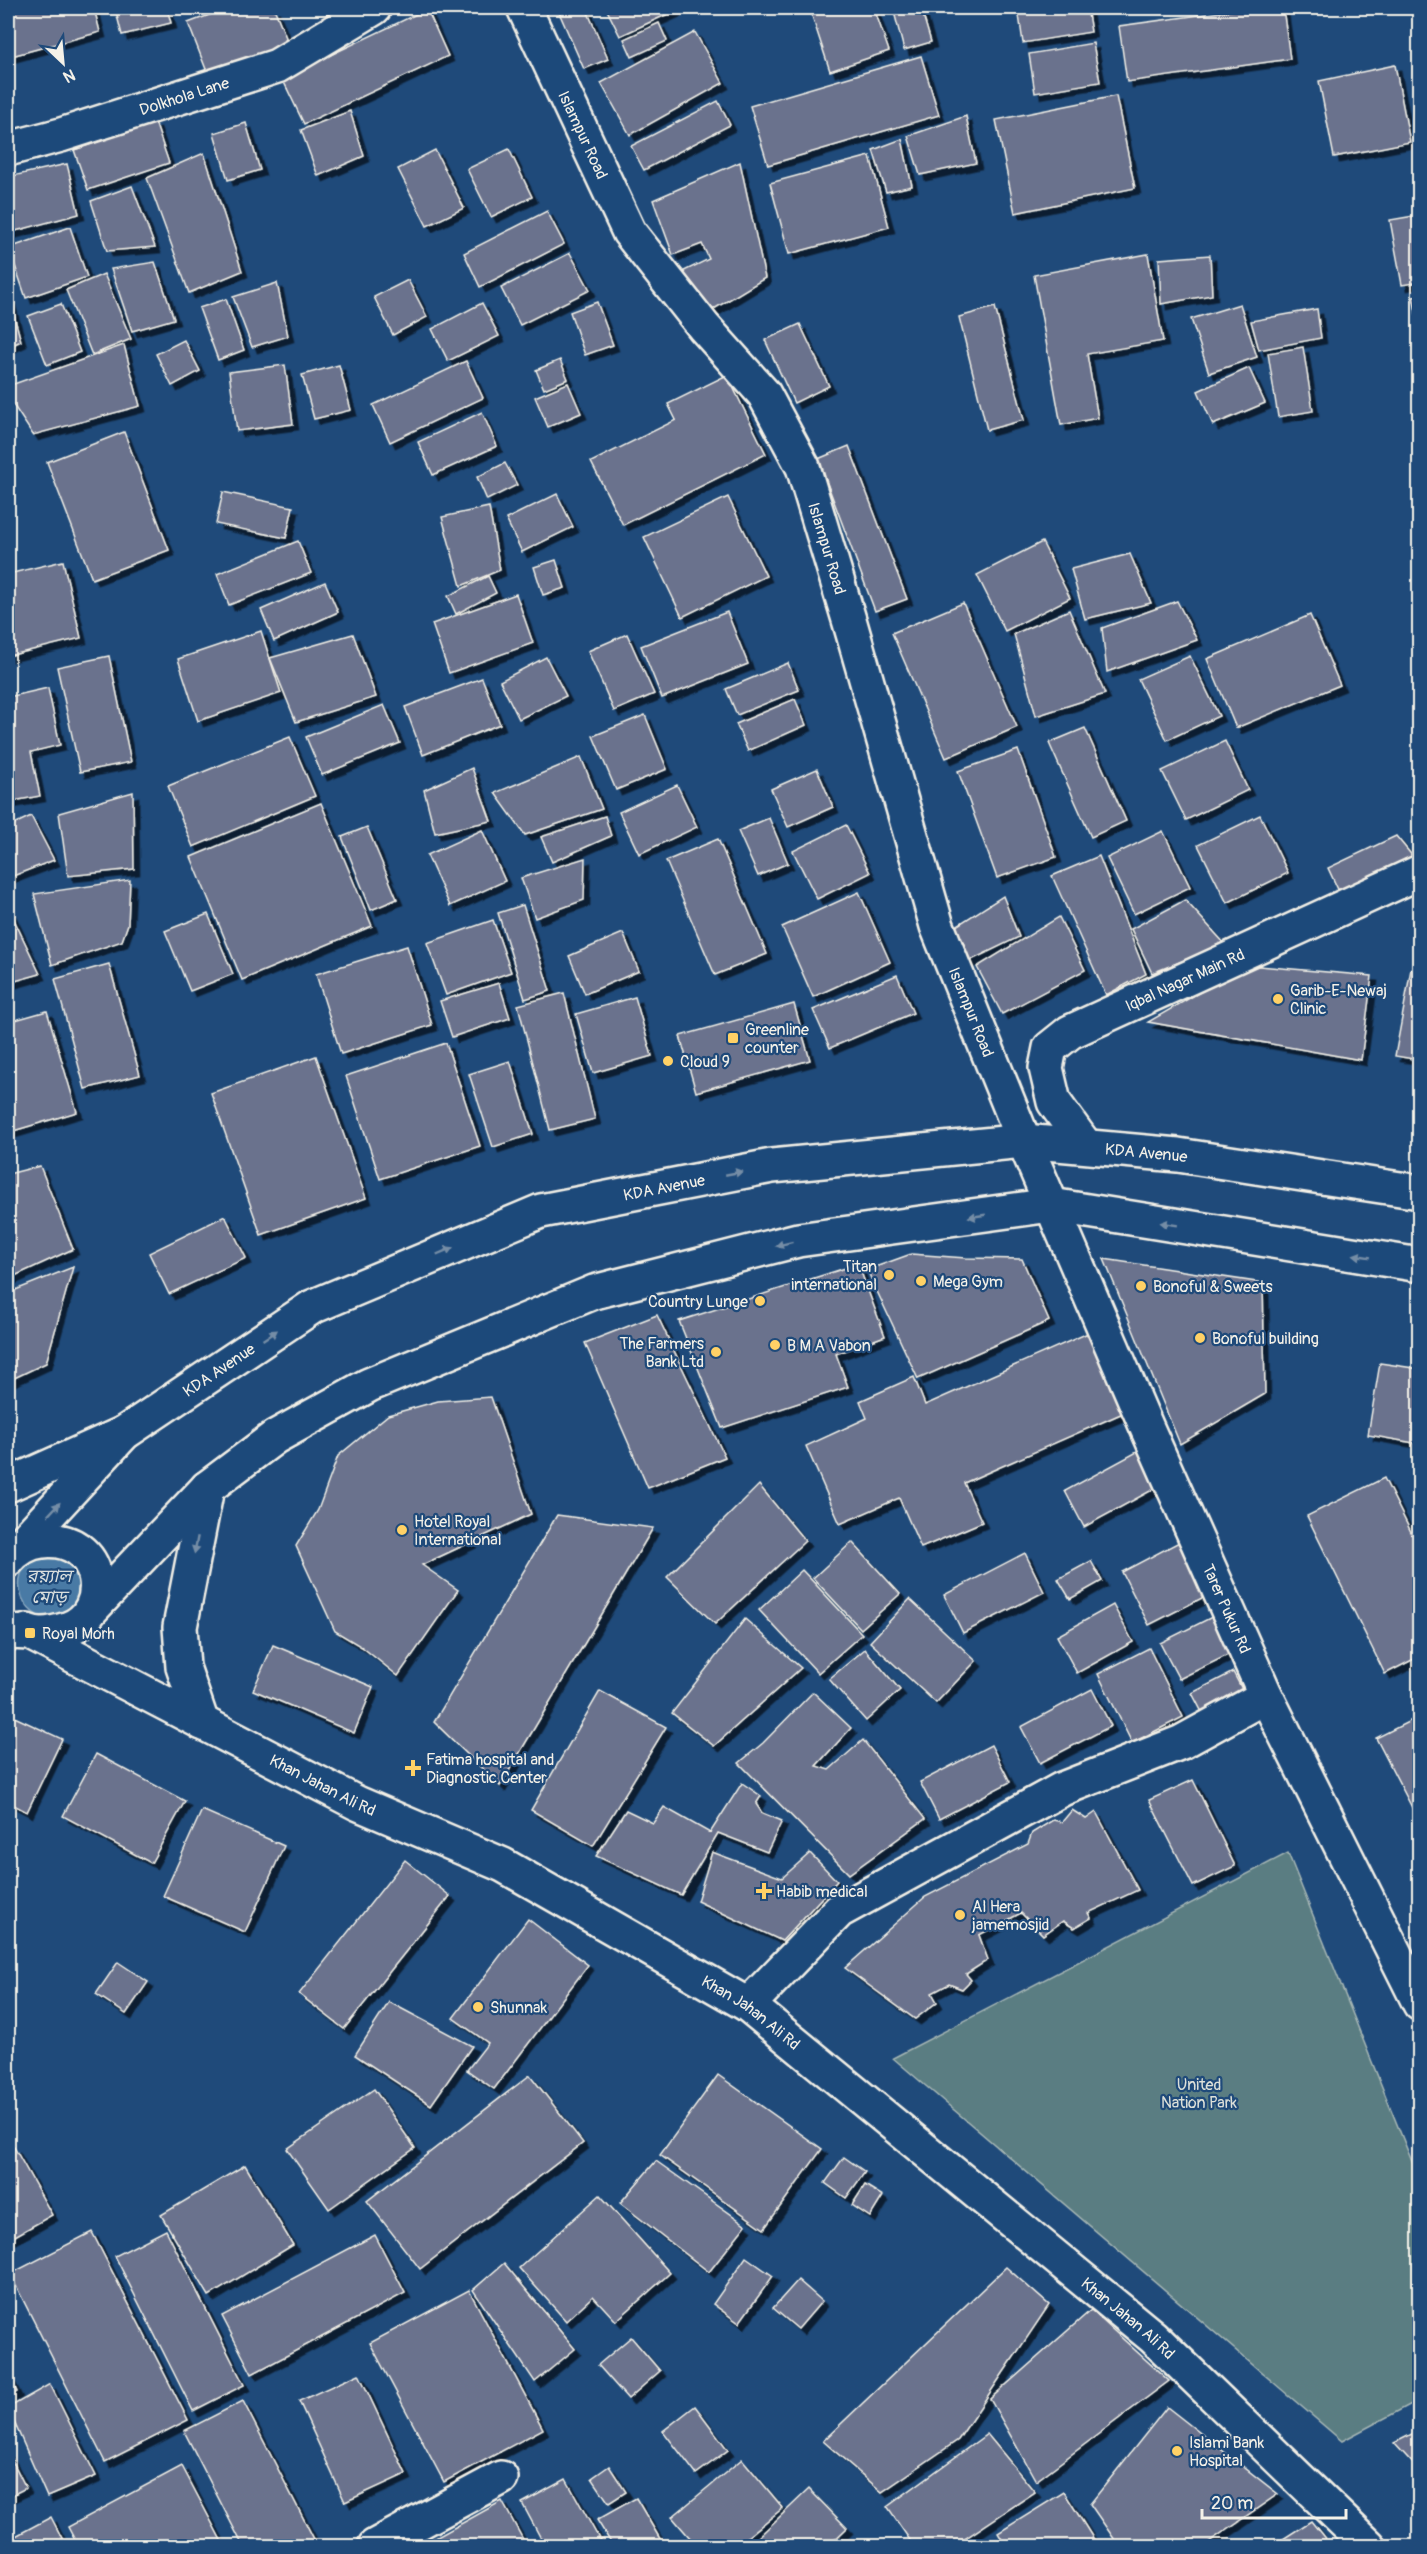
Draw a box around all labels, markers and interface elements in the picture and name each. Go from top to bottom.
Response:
north arrow [33,33,93,93]
text: N [60,64,78,87]
street label: Dolkhola Lane [137,73,232,120]
street label: Islampur Road [553,88,612,183]
street label: Islampur Road [803,500,850,597]
street label: Iqbal Nagar Main Rd [1122,945,1248,1016]
street label: Islampur Road [944,964,998,1060]
place label: Garib-E-Newaj Clinic [1290,981,1387,1019]
marker: Garib-E-Newaj Clinic [1271,992,1285,1006]
place label: Greenline counter [745,1020,809,1058]
marker: Greenline counter [726,1031,740,1045]
place label: Cloud 9 [680,1052,730,1072]
marker: Cloud 9 [661,1054,675,1068]
street label: KDA Avenue [1104,1139,1189,1167]
one-way arrow [724,1168,743,1177]
street label: KDA Avenue [622,1170,707,1206]
one-way arrow [967,1211,986,1220]
one-way arrow [1160,1220,1179,1229]
one-way arrow [775,1240,793,1249]
one-way arrow [437,1246,455,1256]
one-way arrow [1352,1251,1371,1260]
place label: Titan international [791,1257,877,1295]
marker: Titan international [882,1268,896,1282]
place label: Mega Gym [933,1272,1003,1292]
marker: Mega Gym [914,1274,928,1288]
place label: Bonoful & Sweets [1153,1277,1273,1297]
marker: Bonoful & Sweets [1134,1279,1148,1293]
place label: Country Lunge [648,1292,748,1312]
marker: Country Lunge [753,1294,767,1308]
place label: Bonoful building [1212,1329,1319,1349]
one-way arrow [262,1330,278,1341]
marker: Bonoful building [1193,1331,1207,1345]
place label: The Farmers Bank Ltd [619,1334,704,1372]
place label: B M A Vabon [787,1336,871,1356]
marker: B M A Vabon [768,1338,782,1352]
street label: KDA Avenue [179,1339,259,1402]
marker: The Farmers Bank Ltd [709,1345,723,1359]
one-way arrow [47,1501,61,1516]
place label: Hotel Royal International [414,1512,502,1550]
marker: Hotel Royal International [395,1523,409,1537]
one-way arrow [191,1536,200,1555]
street label: Tarer Pukur Rd [1198,1561,1255,1657]
water label: রয়্যাল মোড় [27,1565,75,1609]
place label: Royal Morh [42,1624,115,1644]
marker: Royal Morh [23,1626,37,1640]
street label: Khan Jahan Ali Rd [266,1750,379,1821]
place label: Fatima hospital and Diagnostic Center [426,1750,554,1788]
marker: Fatima hospital and Diagnostic Center [404,1759,422,1777]
place label: Habib medical [776,1882,868,1902]
marker: Habib medical [757,1884,771,1898]
place label: Al Hera jamemosjid [971,1897,1049,1935]
marker: Al Hera jamemosjid [953,1908,967,1922]
street label: Khan Jahan Ali Rd [698,1972,804,2055]
place label: Shunnak [490,1998,547,2018]
marker: Shunnak [471,2000,485,2014]
park label: United Nation Park [1161,2075,1237,2113]
street label: Khan Jahan Ali Rd [1077,2273,1179,2364]
place label: Islami Bank Hospital [1189,2433,1265,2471]
marker: Islami Bank Hospital [1170,2444,1184,2458]
scale bar [1202,2482,1346,2520]
text: 20 m [1211,2492,1253,2515]

